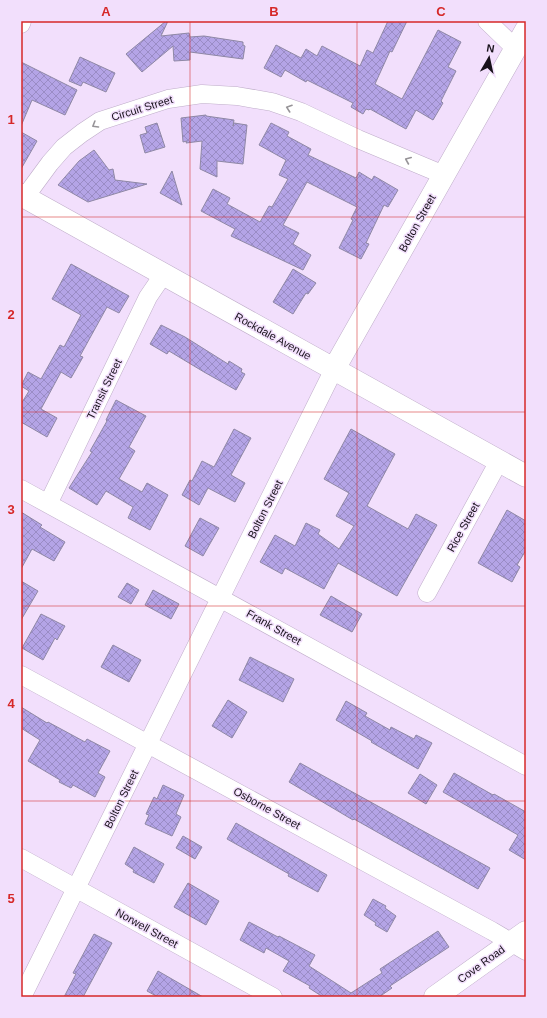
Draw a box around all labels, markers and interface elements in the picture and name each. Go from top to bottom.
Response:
text: A [101,4,111,19]
text: B [269,4,279,19]
text: C [436,4,446,19]
north arrow [469,38,509,78]
text: N [486,42,495,55]
street label: Circuit Street [110,93,174,123]
one-way arrow [285,104,292,113]
text: 1 [7,112,15,127]
one-way arrow [92,120,99,127]
one-way arrow [404,157,412,165]
street label: Bolton Street [396,192,438,254]
text: 2 [7,307,15,322]
street label: Rockdale Avenue [233,310,313,362]
street label: Transit Street [84,357,124,421]
street label: Bolton Street [245,478,285,540]
street label: Rice Street [445,500,481,554]
text: 3 [7,502,15,517]
street label: Frank Street [245,607,303,647]
text: 4 [7,696,15,711]
street label: Bolton Street [102,768,140,830]
street label: Osborne Street [231,785,303,831]
text: 5 [7,891,15,906]
street label: Norwell Street [114,906,180,950]
street label: Cove Road [455,943,507,985]

